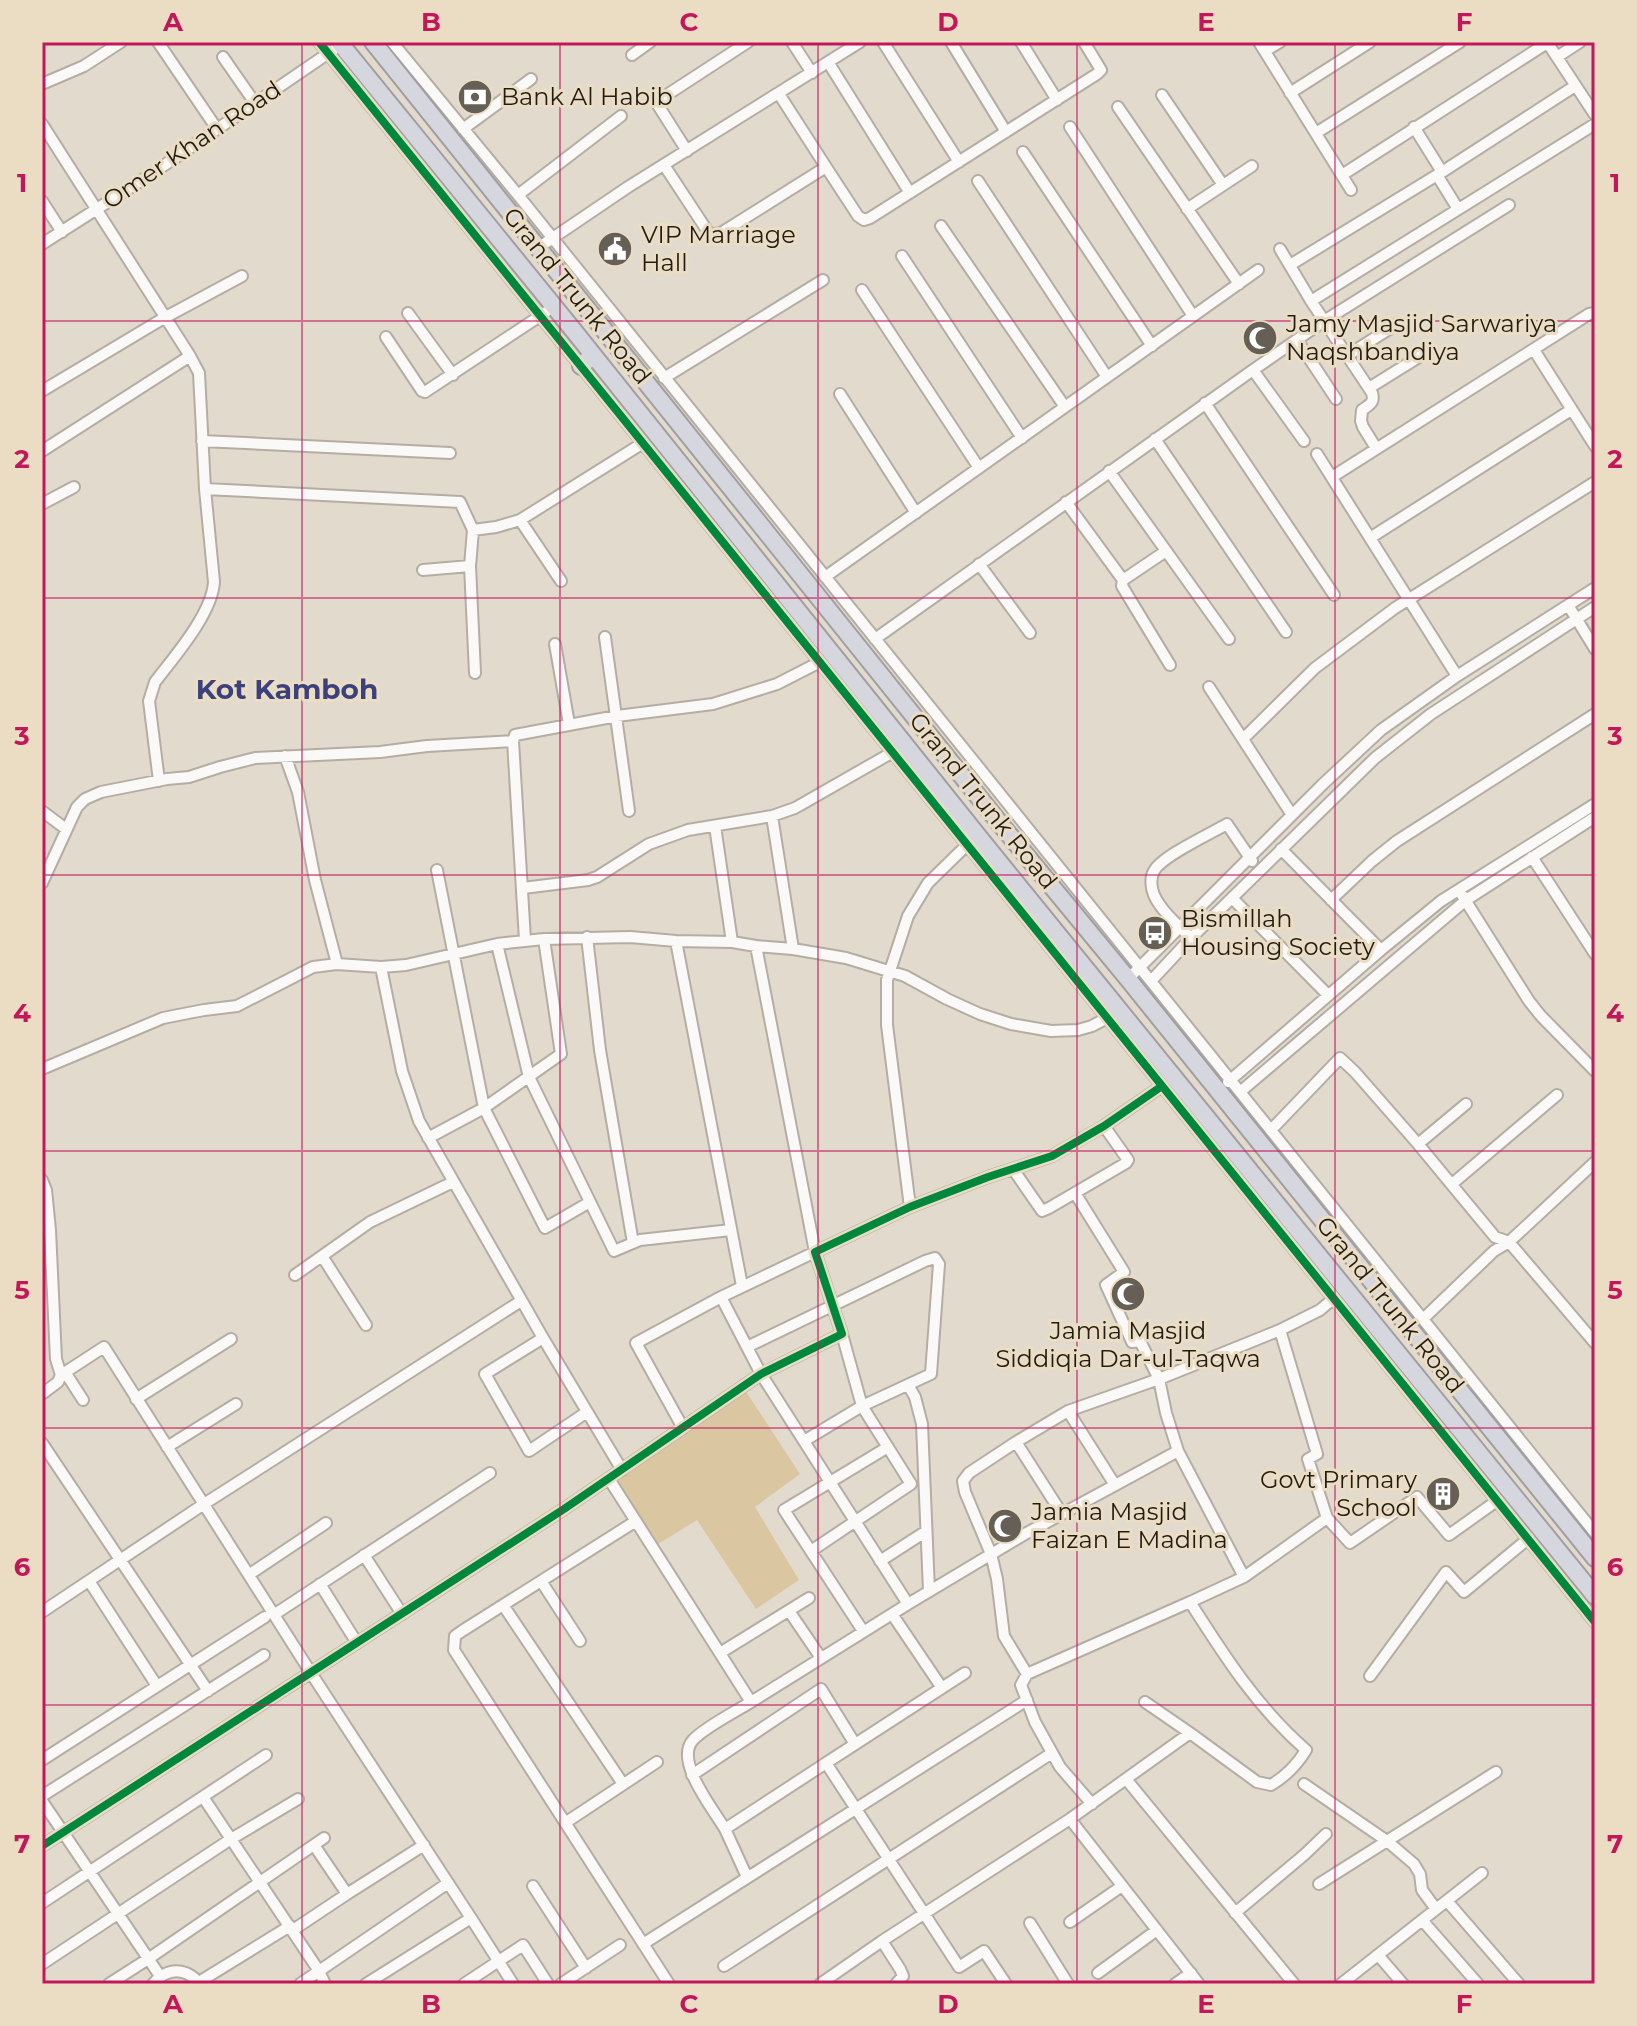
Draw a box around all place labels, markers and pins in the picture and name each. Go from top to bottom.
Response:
bank icon: Bank Al Habib [456,78,494,116]
place label: Bank Al Habib [501,82,673,111]
place label: VIP Marriage Hall [641,220,796,277]
public building icon: VIP Marriage Hall [596,230,634,268]
place label: Jamy Masjid Sarwariya Naqshbandiya [1285,309,1557,366]
mosque icon: Jamy Masjid Sarwariya Naqshbandiya [1241,319,1279,357]
place label: Bismillah Housing Society [1181,904,1375,961]
bus stop icon: Bismillah Housing Society [1136,914,1174,952]
mosque icon: Jamia Masjid Siddiqia Dar-ul-Taqwa [1109,1275,1147,1313]
place label: Jamia Masjid Siddiqia Dar-ul-Taqwa [995,1316,1261,1373]
place label: Govt Primary School [1260,1465,1417,1522]
building icon: Govt Primary School [1424,1475,1462,1513]
place label: Jamia Masjid Faizan E Madina [1030,1497,1228,1554]
mosque icon: Jamia Masjid Faizan E Madina [986,1507,1024,1545]

